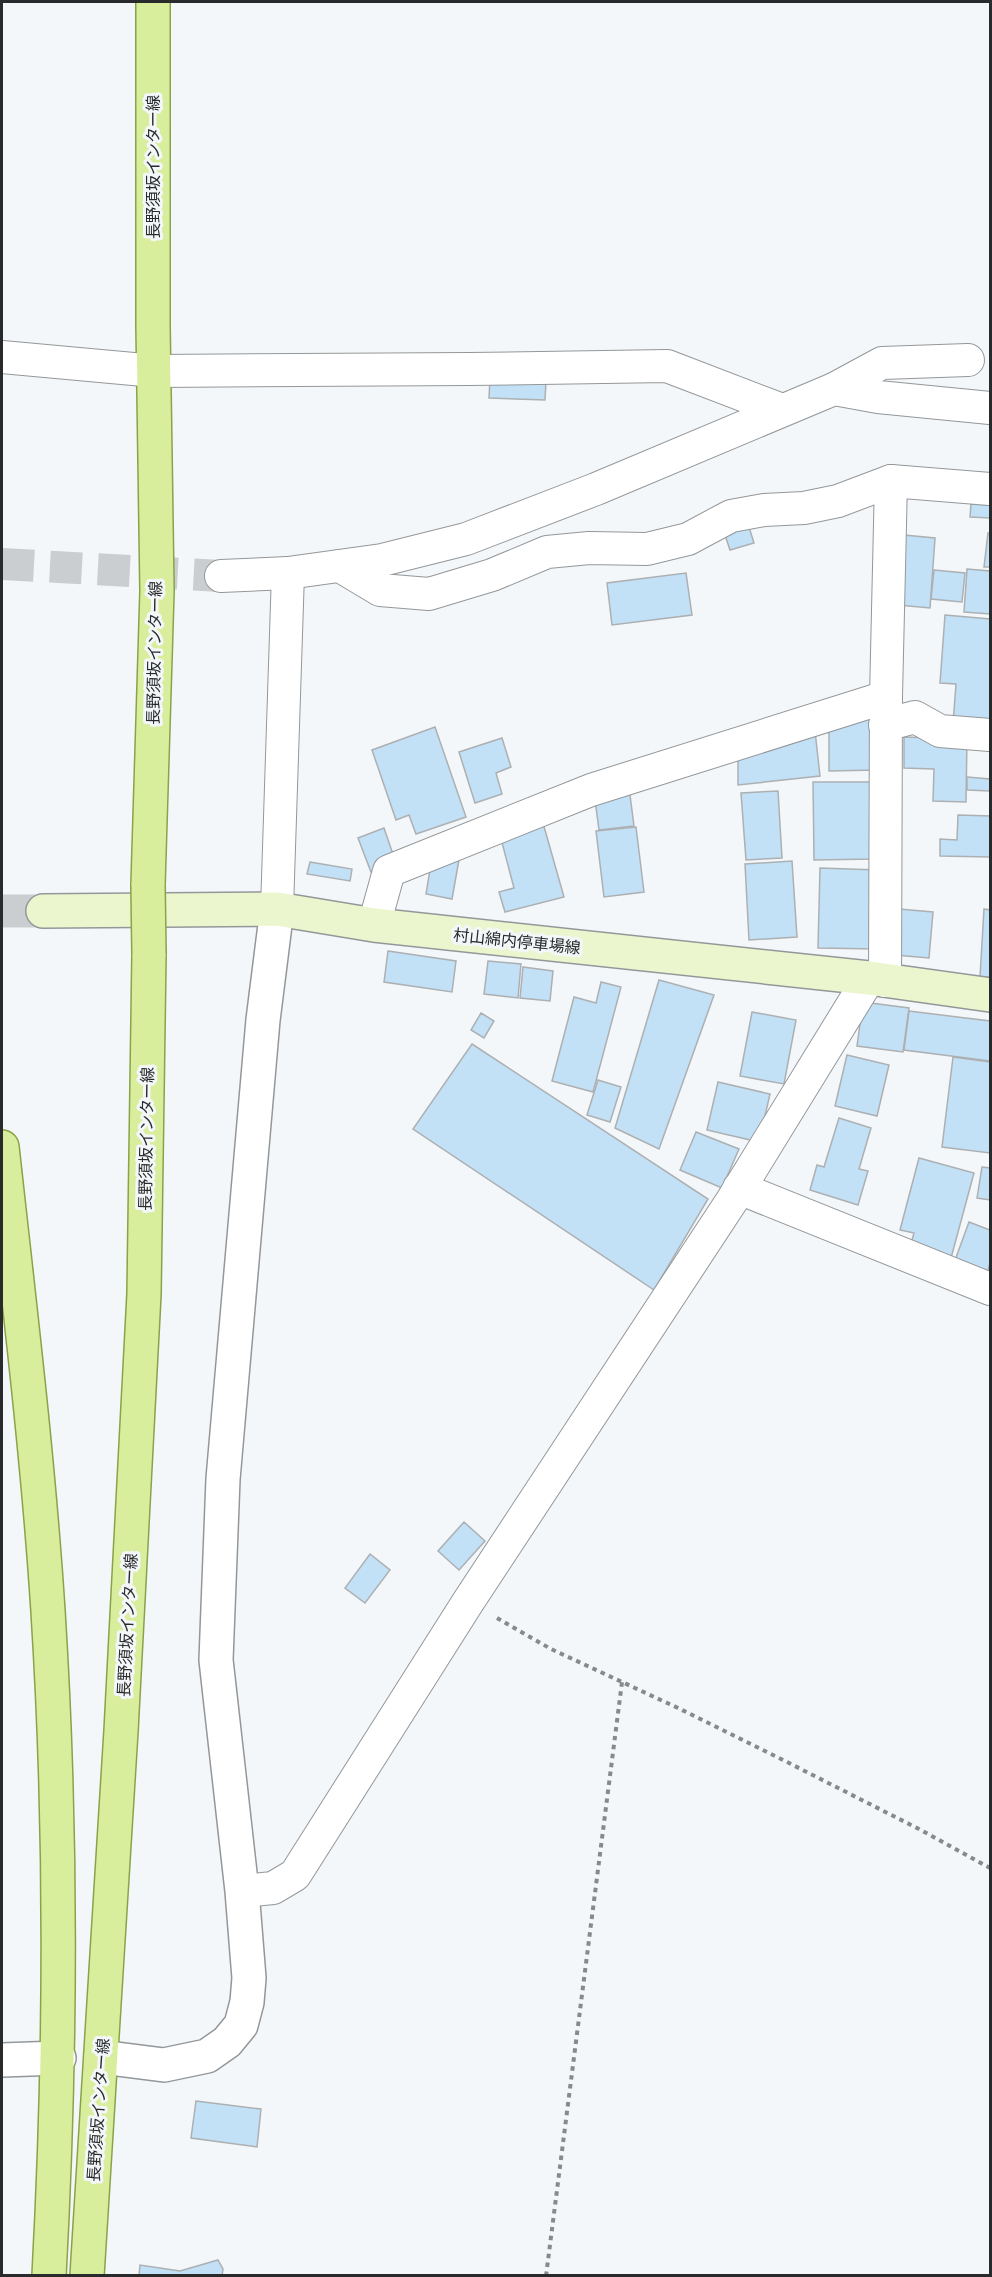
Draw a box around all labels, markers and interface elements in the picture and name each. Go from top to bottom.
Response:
street label: 長野須坂インター線 [143,95,164,239]
street label: 長野須坂インター線 [143,581,166,725]
street label: 村山綿内停車場線 [452,924,582,959]
street label: 長野須坂インター線 [135,1067,158,1211]
street label: 長野須坂インター線 [113,1553,142,1697]
street label: 長野須坂インター線 [83,2037,114,2183]

